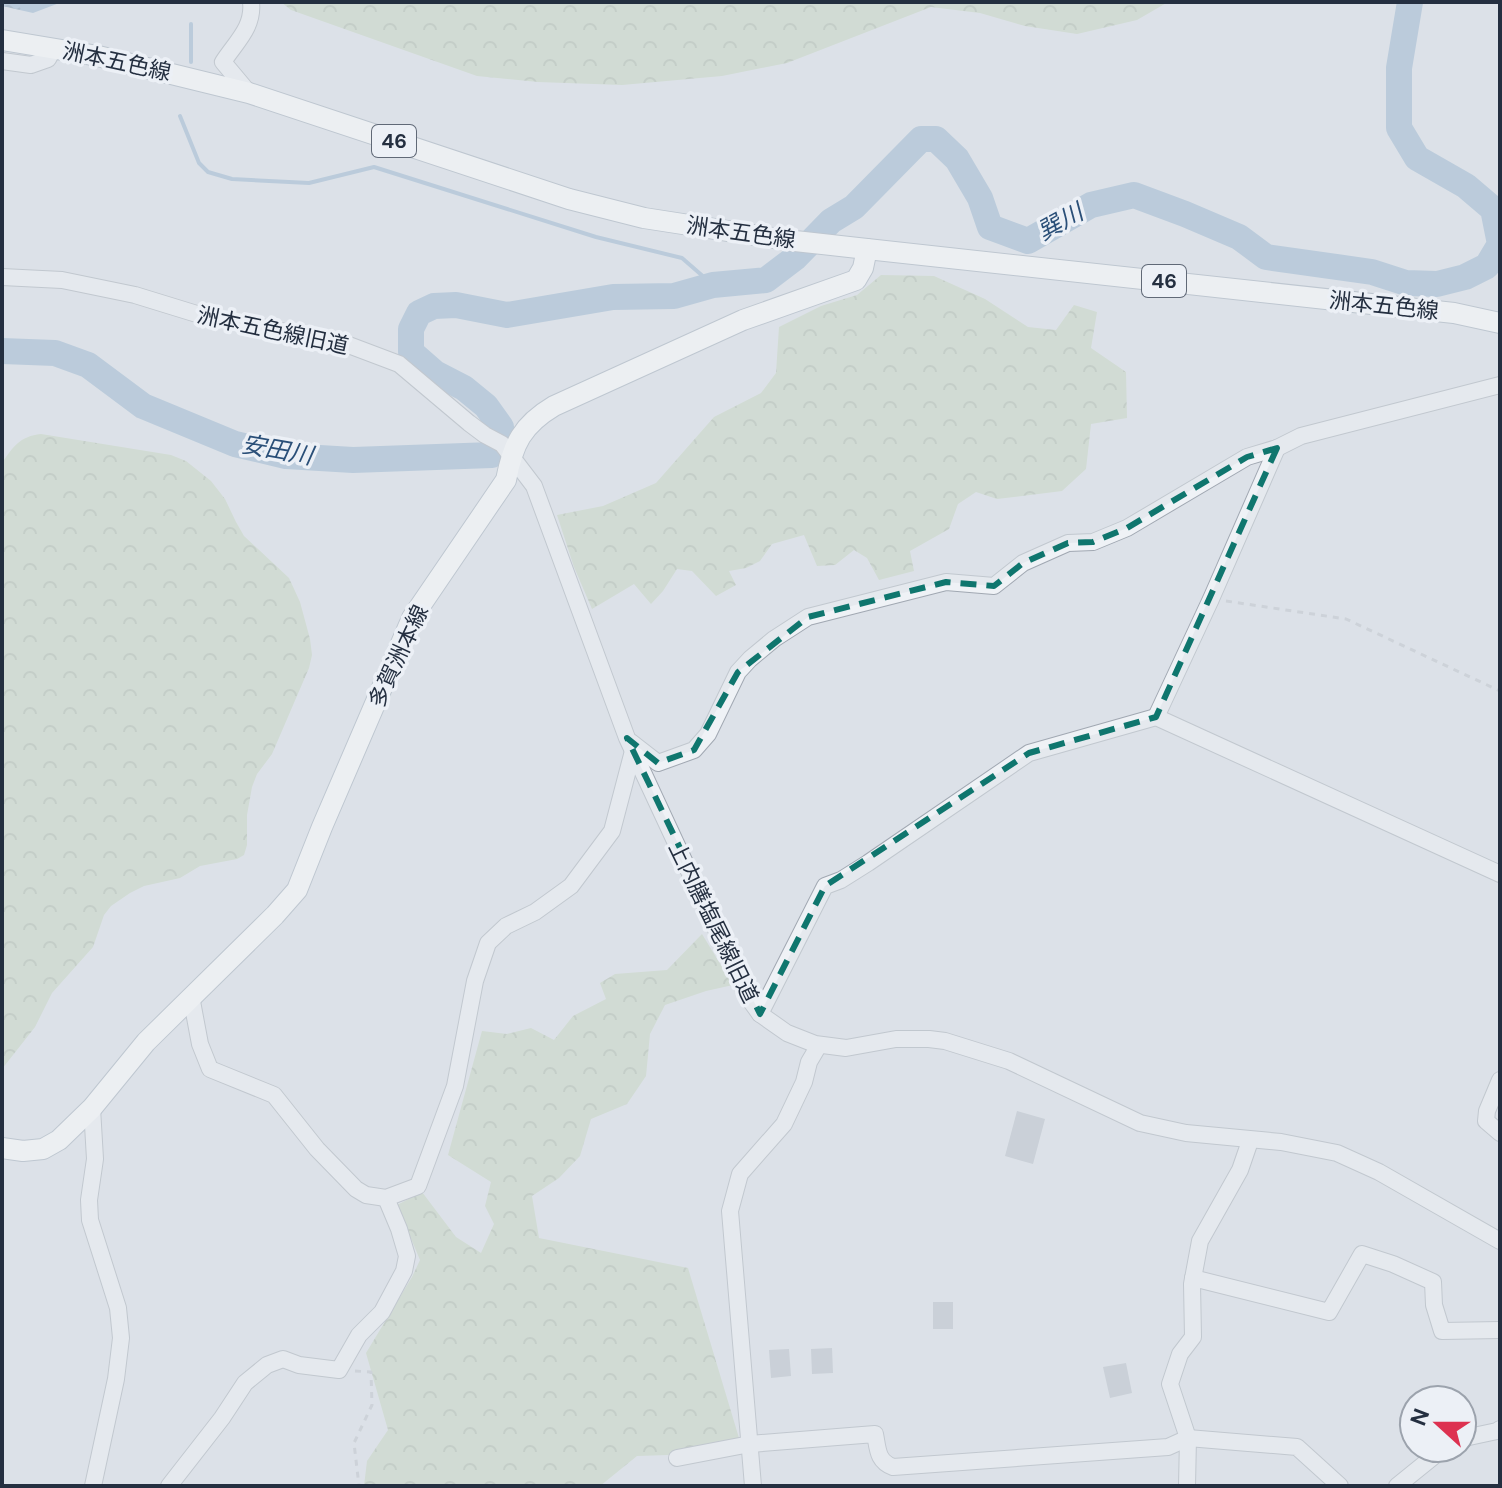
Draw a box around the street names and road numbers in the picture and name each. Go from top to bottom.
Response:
street label: 洲本五色線 [60,36,174,87]
road number: 46 [372,125,416,157]
street label: 洲本五色線 [684,210,797,255]
road number: 46 [1142,265,1186,297]
street label: 洲本五色線 [1328,285,1440,326]
street label: 洲本五色線旧道 [195,300,351,361]
street label: 多賀洲本線 [362,600,435,712]
street label: 上内膳塩尾線旧道 [662,837,765,1008]

